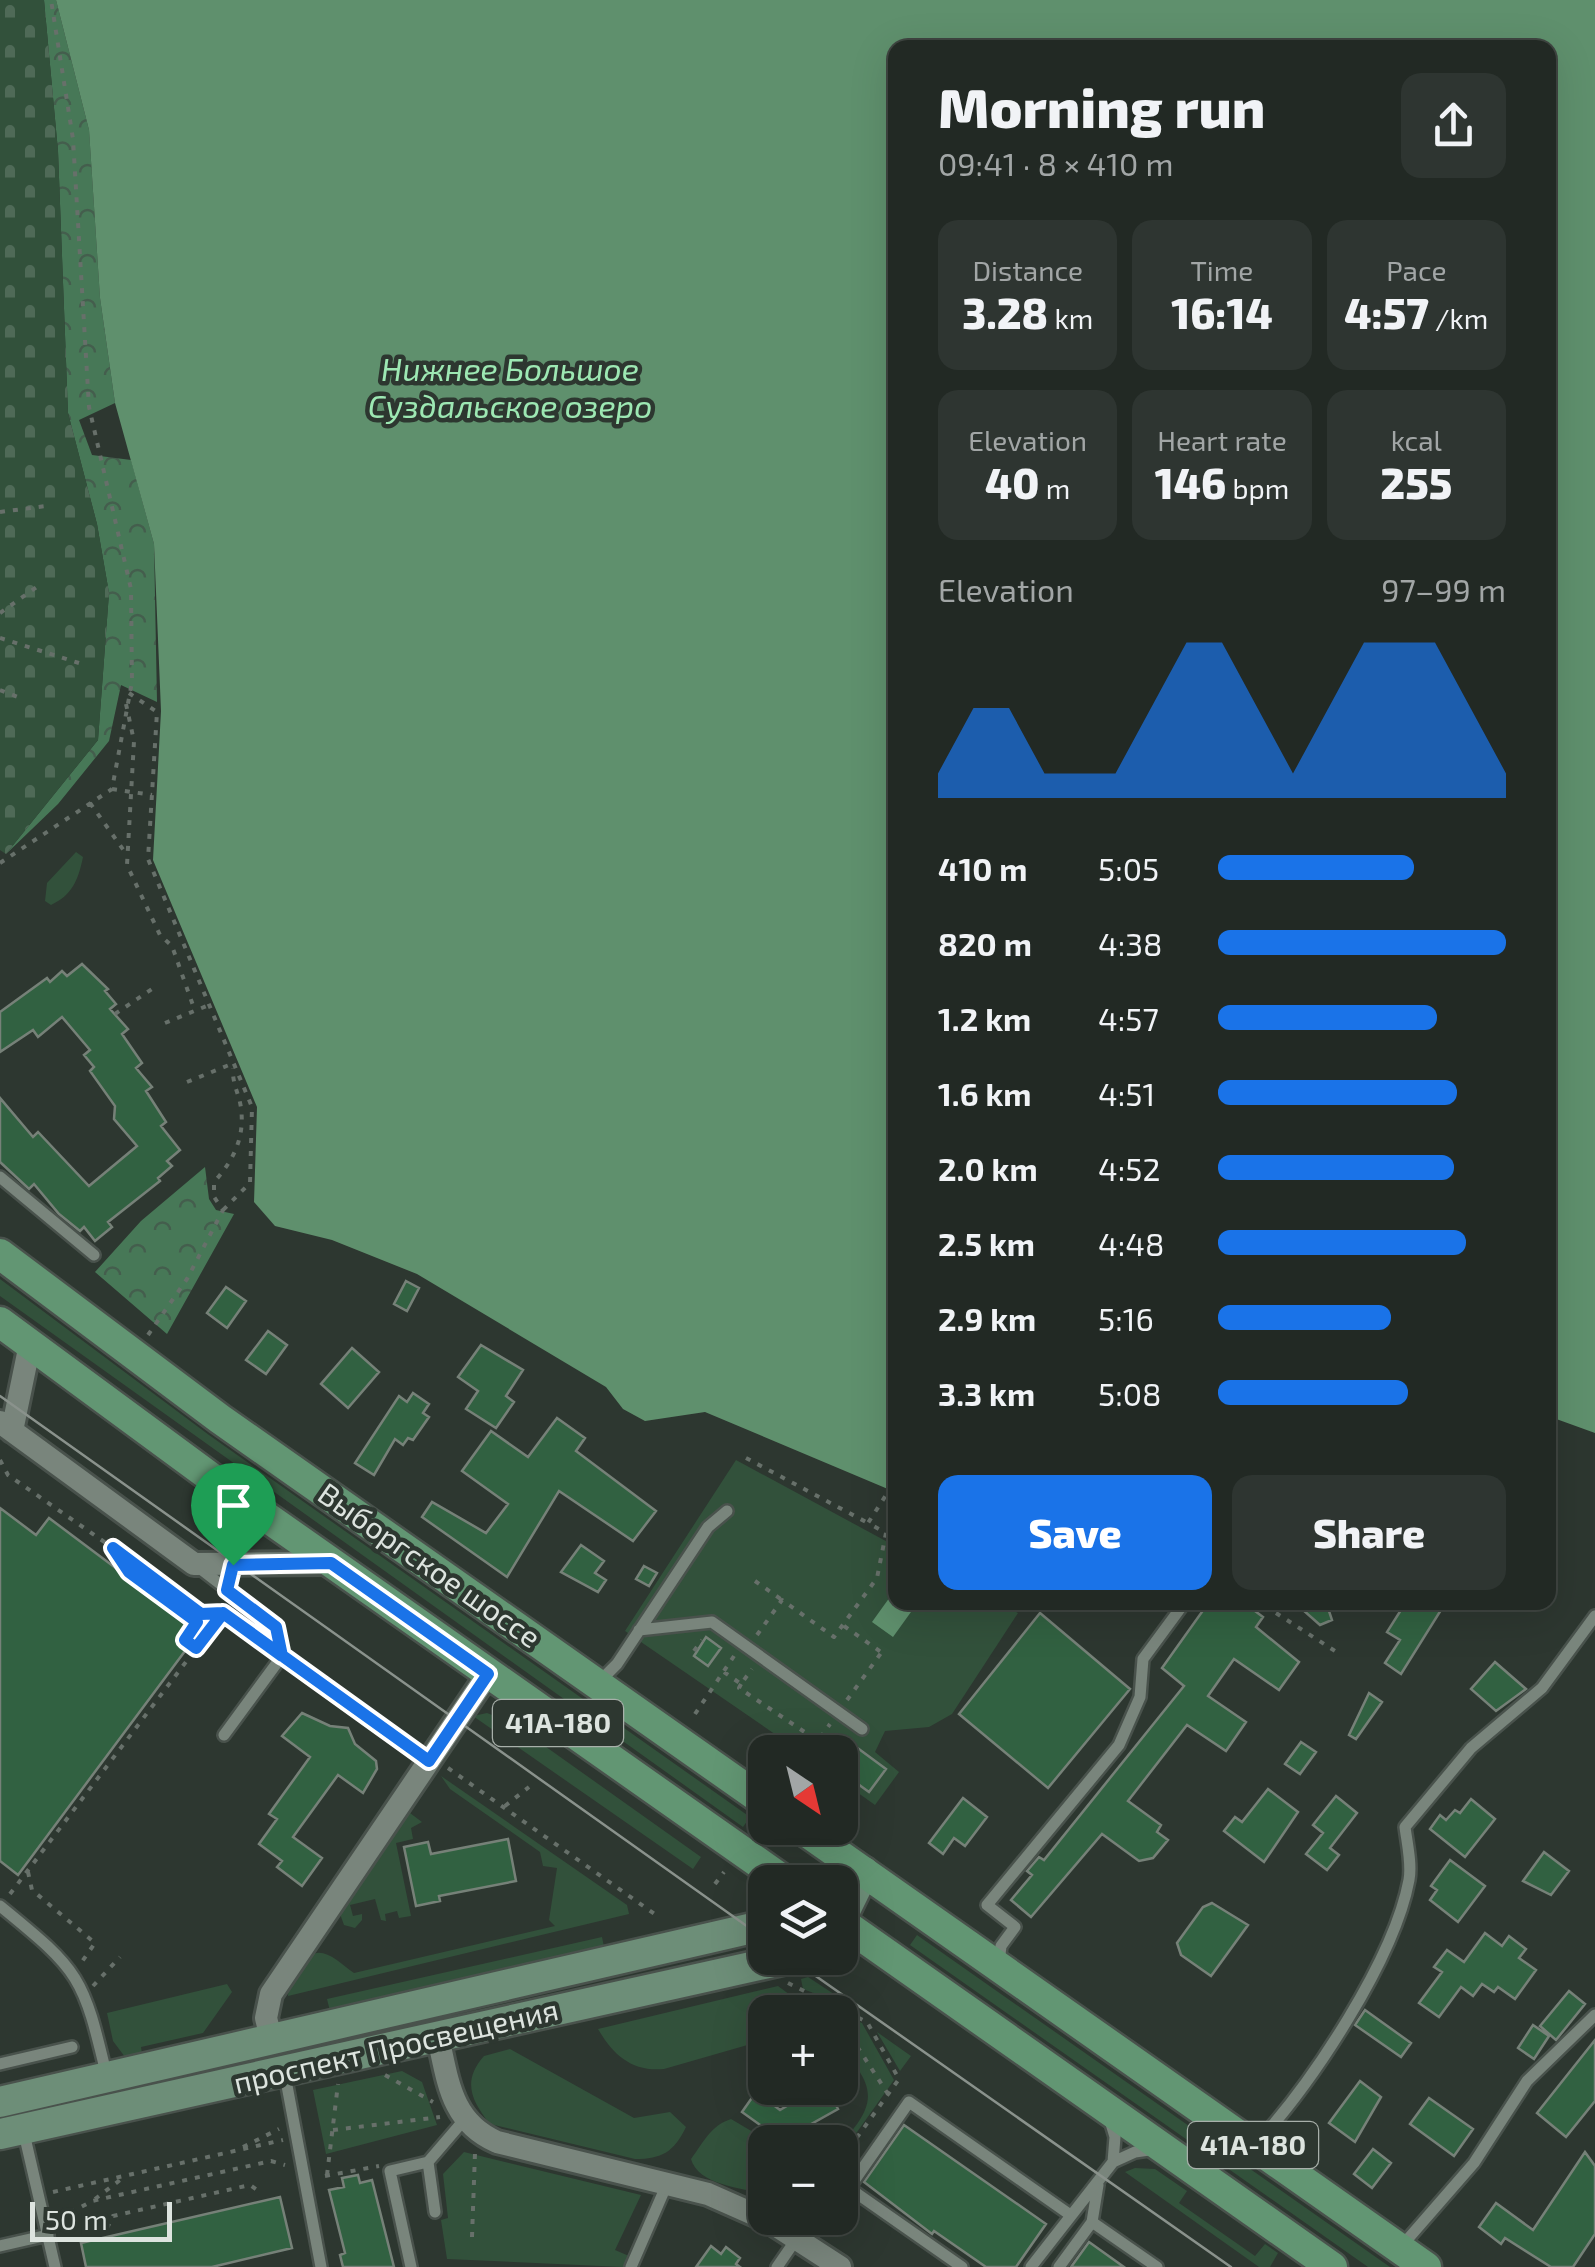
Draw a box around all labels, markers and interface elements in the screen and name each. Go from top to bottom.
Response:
text: Morning run [938,73,1266,139]
button: share [1401,73,1506,178]
text: 09:41 · 8 × 410 m [938,144,1173,182]
text: Distance [972,253,1083,287]
text: Time [1191,253,1253,287]
text: Pace [1386,253,1446,287]
text: 3.28 [962,287,1048,337]
text: 16:14 [1171,287,1273,337]
text: 4:57 [1344,287,1429,337]
text: km [1048,301,1093,335]
text: /km [1429,301,1488,335]
water label: Нижнее Большое Суздальское озеро [368,349,652,424]
text: Elevation [968,423,1087,457]
text: Heart rate [1157,423,1287,457]
text: kcal [1391,423,1442,457]
text: 40 [985,457,1039,507]
text: 146 [1155,457,1226,507]
text: 255 [1380,457,1452,507]
text: m [1039,471,1070,505]
text: bpm [1226,471,1289,505]
text: Elevation [938,570,1074,608]
text: 97–99 m [1381,570,1506,608]
text: 410 m [938,849,1028,887]
text: 5:05 [1098,849,1159,887]
text: 820 m [938,924,1032,962]
text: 4:38 [1098,924,1162,962]
text: 1.2 km [938,999,1031,1037]
text: 4:57 [1098,999,1159,1037]
text: 1.6 km [938,1074,1032,1112]
text: 4:51 [1098,1074,1155,1112]
text: 2.0 km [938,1149,1038,1187]
text: 4:52 [1098,1149,1160,1187]
text: 2.5 km [938,1224,1035,1262]
text: 4:48 [1098,1224,1164,1262]
text: 2.9 km [938,1299,1036,1337]
text: 5:16 [1098,1299,1154,1337]
text: 3.3 km [938,1374,1035,1412]
text: 5:08 [1098,1374,1161,1412]
pin [191,1463,276,1566]
street label: Выборгское шоссе [312,1474,548,1655]
button: Save [938,1475,1212,1590]
button: Share [1232,1475,1506,1590]
icon: arrive [206,1478,261,1533]
road number: 41А-180 [493,1700,623,1746]
north arrow [748,1735,858,1845]
map controls [748,1735,858,2235]
button: layers [748,1865,858,1975]
street label: проспект Просвещения [230,1990,561,2100]
button: + [748,1995,858,2105]
road number: 41А-180 [1188,2122,1318,2168]
button: − [748,2125,858,2235]
scale bar [30,2197,172,2242]
text: 50 m [45,2202,108,2236]

